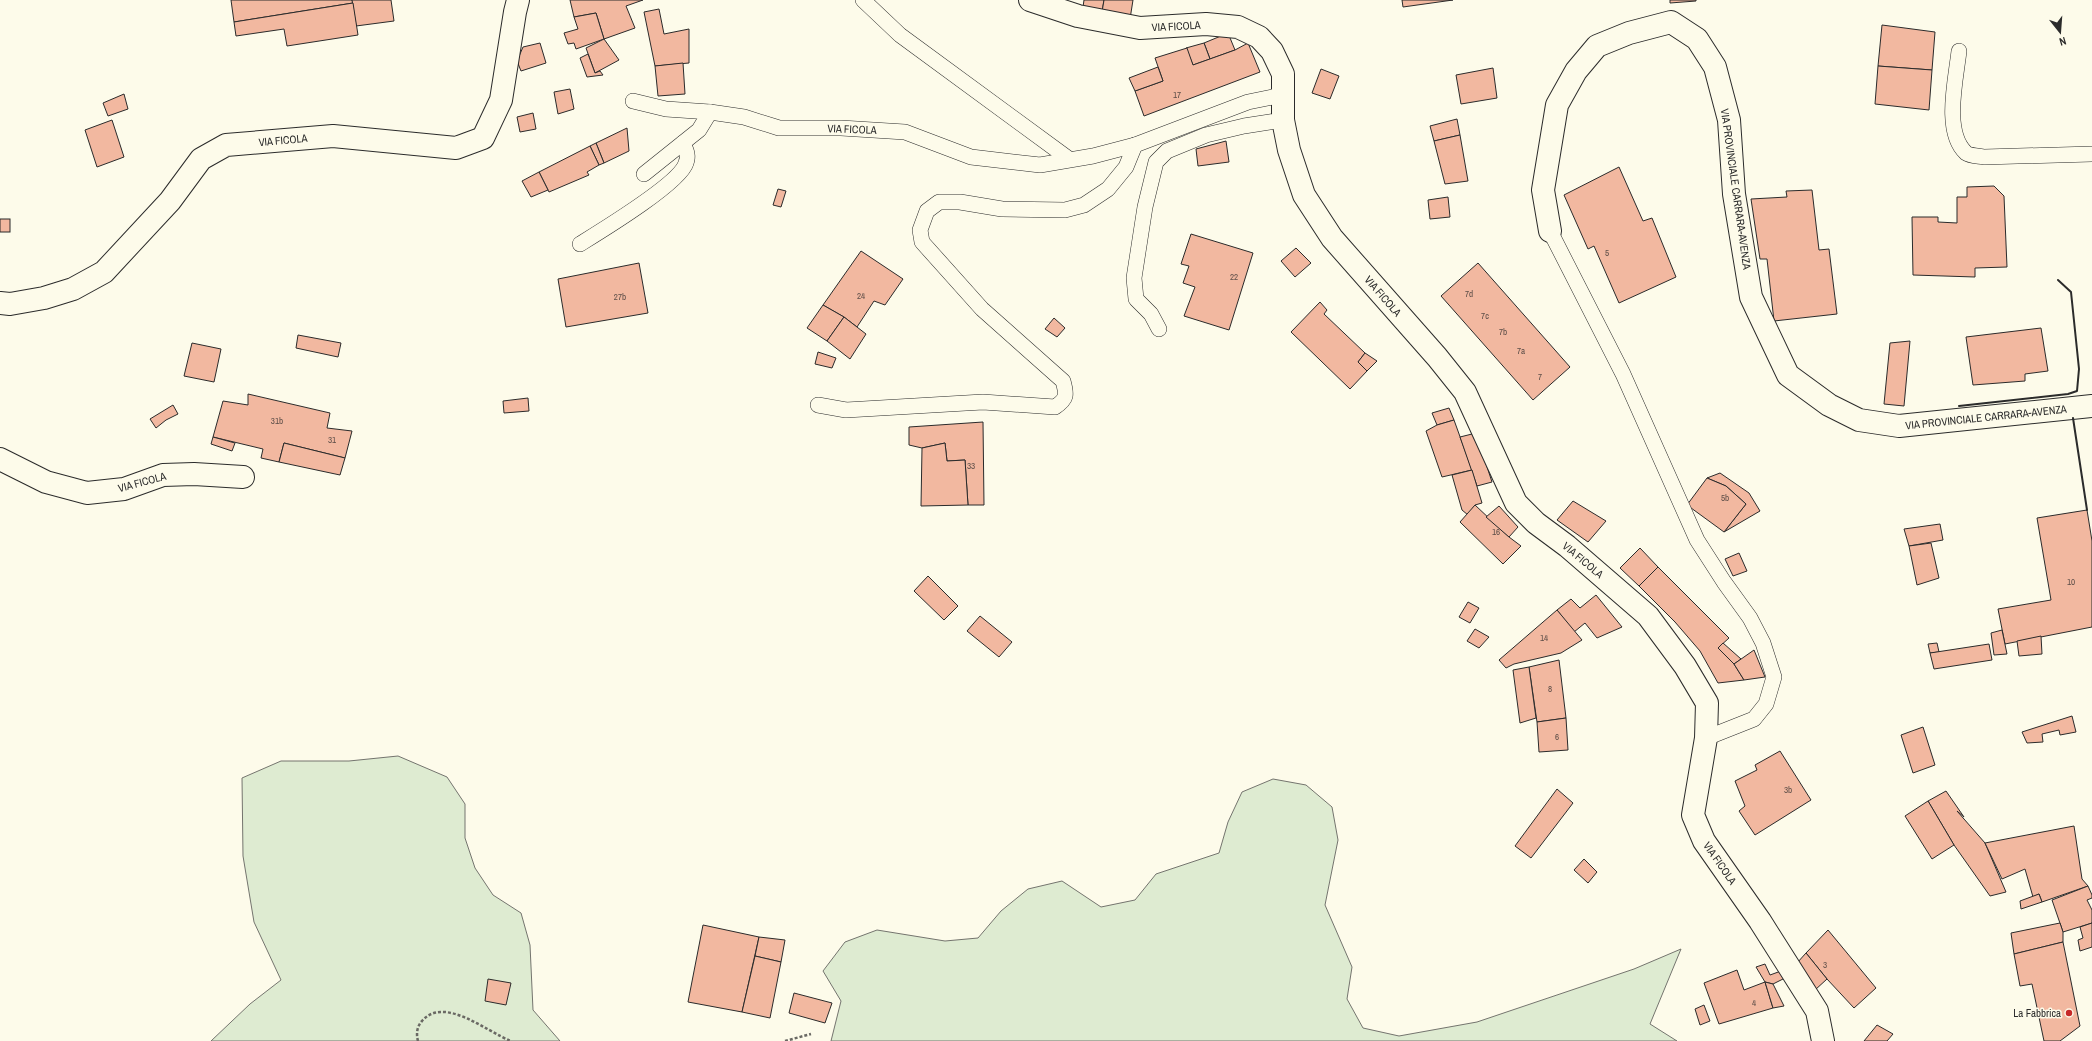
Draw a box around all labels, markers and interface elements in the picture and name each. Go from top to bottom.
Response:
north arrow [2040,12,2080,52]
street label: VIA FICOLA [1151,18,1202,34]
text: N [2058,34,2068,49]
house number: 17 [1173,89,1181,101]
street label: VIA PROVINCIALE CARRARA-AVENZA [1718,108,1754,271]
street label: VIA FICOLA [827,121,878,137]
street label: VIA FICOLA [258,131,309,149]
house number: 5 [1605,247,1609,259]
house number: 22 [1230,271,1238,283]
street label: VIA FICOLA [1362,273,1405,320]
house number: 7d [1465,288,1473,300]
house number: 24 [857,290,865,302]
house number: 27b [614,291,626,303]
house number: 7c [1481,310,1489,322]
house number: 7b [1499,326,1507,338]
house number: 7a [1517,345,1525,357]
house number: 7 [1538,371,1542,383]
street label: VIA PROVINCIALE CARRARA-AVENZA [1905,401,2068,432]
house number: 31b [271,415,283,427]
house number: 31 [328,434,336,446]
house number: 33 [967,460,975,472]
street label: VIA FICOLA [116,469,168,495]
house number: 5b [1721,492,1729,504]
house number: 16 [1492,526,1500,538]
street label: VIA FICOLA [1560,539,1607,582]
house number: 10 [2067,576,2075,588]
house number: 14 [1540,632,1548,644]
house number: 8 [1548,683,1552,695]
house number: 6 [1555,731,1559,743]
house number: 3b [1784,784,1792,796]
street label: VIA FICOLA [1700,839,1740,888]
house number: 3 [1823,959,1827,971]
house number: 4 [1752,997,1756,1009]
place label: La Fabbrica [2013,1006,2061,1020]
marker: La Fabbrica [2064,1008,2074,1018]

